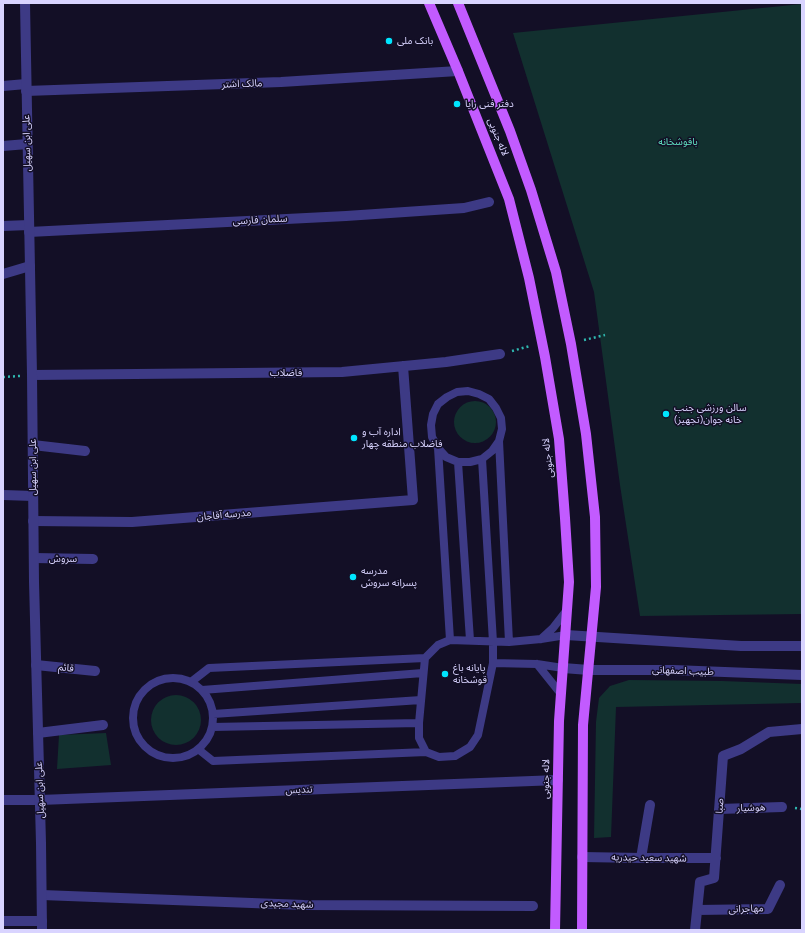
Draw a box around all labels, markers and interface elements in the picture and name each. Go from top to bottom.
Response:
place label: بانک ملی [397,35,433,47]
marker: بانک ملی [384,36,394,46]
street label: مالک اشتر [221,77,263,91]
place label: دفتر فنی رایا [465,98,514,110]
marker: دفتر فنی رایا [452,99,462,109]
street label: علی ابن سهیل [21,115,33,171]
street label: لاله جنوبی [485,116,511,158]
park label: باقوشخانه [658,136,698,148]
street label: سلمان فارسی [232,213,288,227]
street label: فاضلاب [270,367,302,379]
place label: سالن ورزشی جنب خانه جوان(تجهیز) [674,402,747,426]
marker: سالن ورزشی جنب خانه جوان(تجهیز) [661,409,671,419]
place label: اداره آب و فاضلاب منطقه چهار [362,426,442,450]
marker: اداره آب و فاضلاب منطقه چهار [349,433,359,443]
street label: لاله جنوبی [540,438,556,478]
street label: علی ابن سهیل [27,439,39,495]
street label: مدرسه آقاجان [196,507,252,523]
street label: سروش [49,553,77,565]
place label: مدرسه پسرانه سروش [361,565,417,588]
marker: مدرسه پسرانه سروش [348,572,358,582]
street label: قائم [58,661,74,675]
place label: پایانه باغ قوشخانه [453,662,487,686]
street label: طبیب اصفهانی [652,664,714,678]
marker: پایانه باغ قوشخانه [440,669,450,679]
street label: لاله جنوبی [540,759,552,799]
street label: علی ابن سهیل [33,761,47,819]
street label: تندیس [285,784,313,796]
street label: صبا [713,798,727,814]
street label: هوشیار [736,802,766,814]
street label: شهید سعید حیدریه [611,851,687,865]
street label: شهید مجیدی [260,897,314,911]
street label: مهاجرانی [728,902,764,916]

